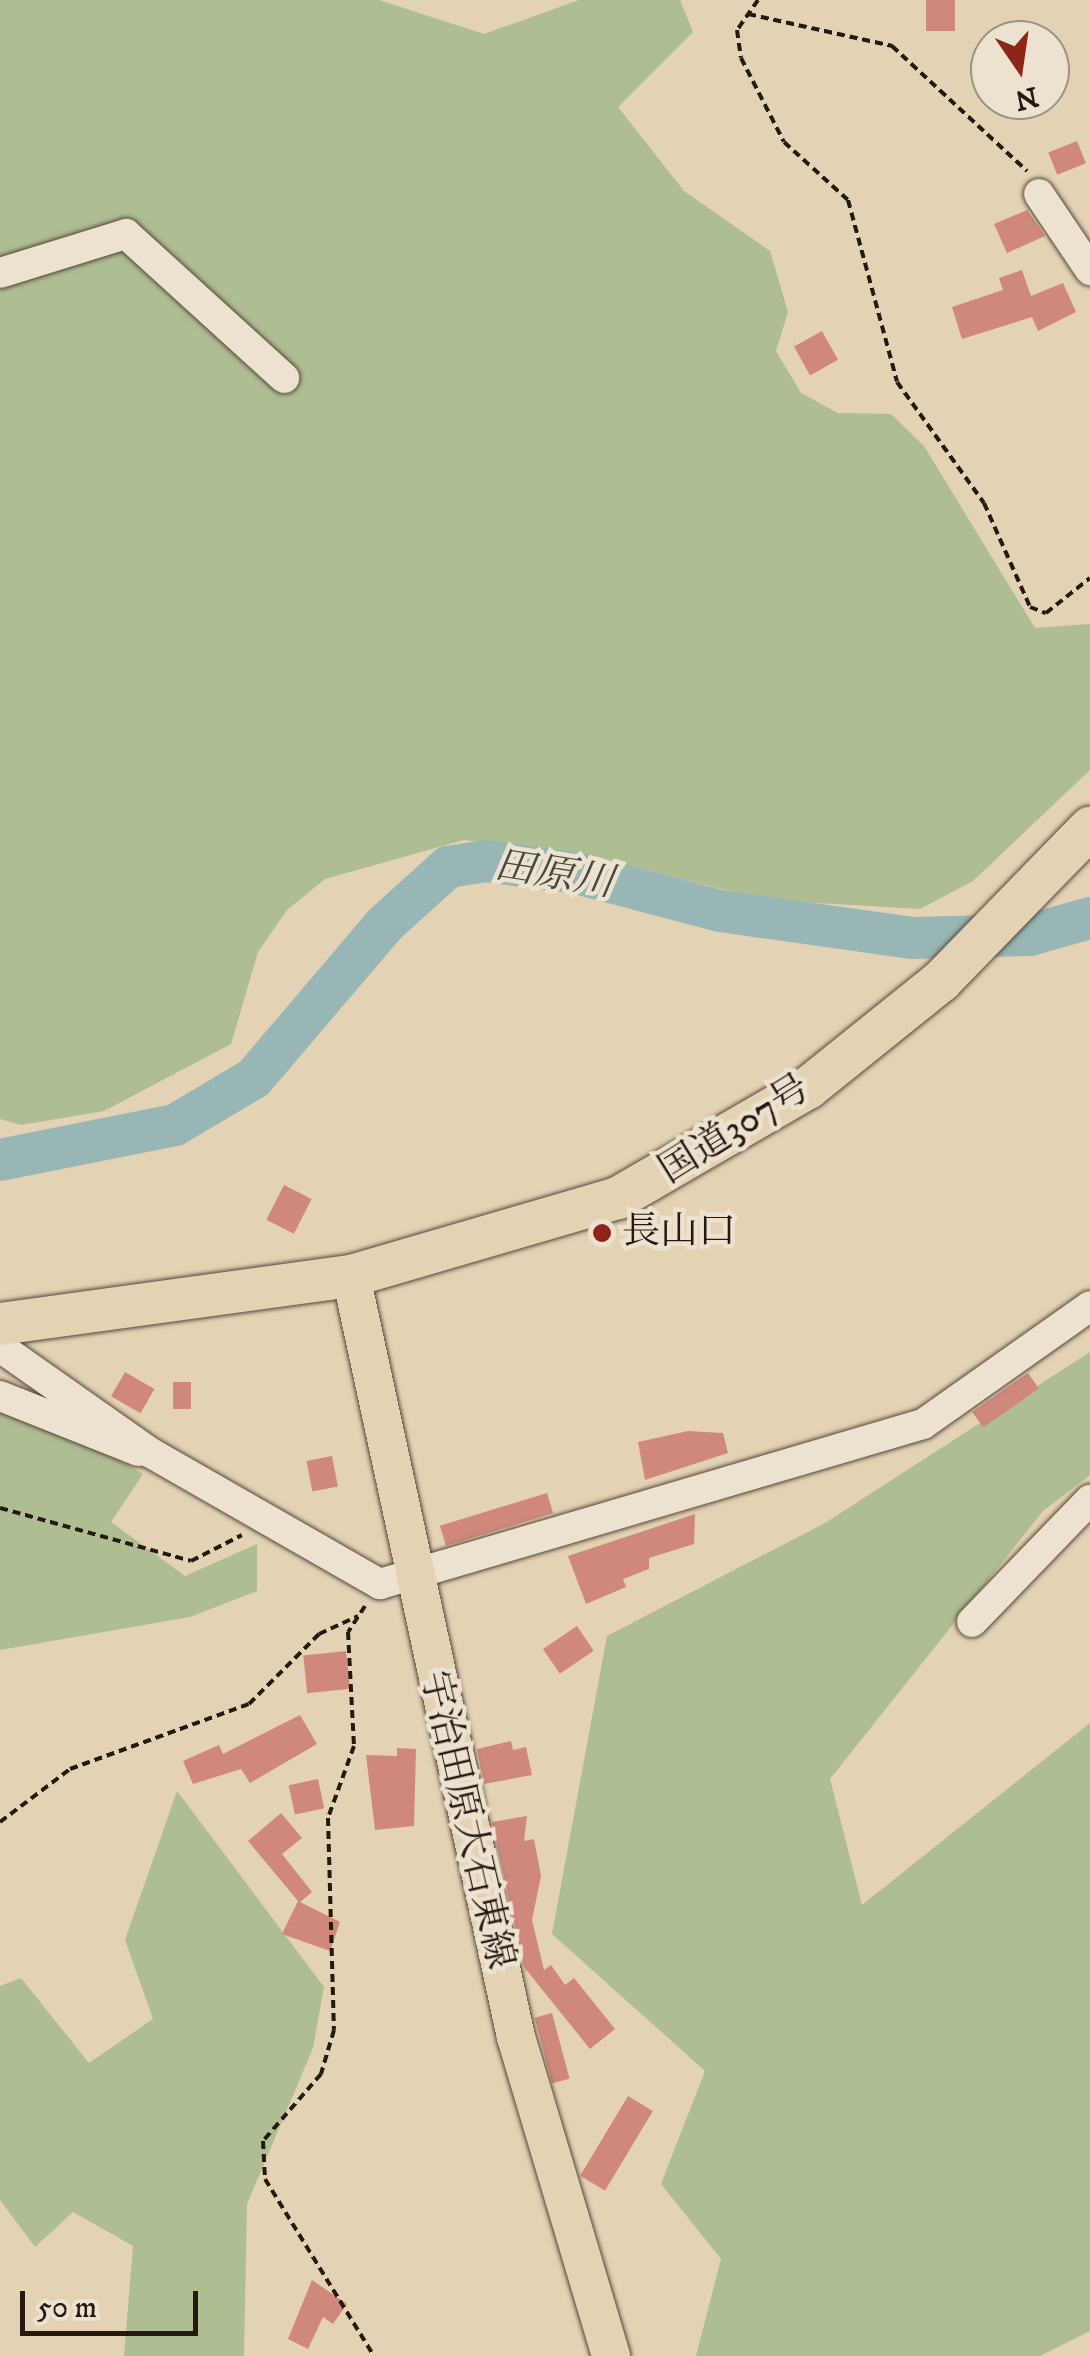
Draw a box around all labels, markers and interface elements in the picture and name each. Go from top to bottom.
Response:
north arrow [970,20,1070,120]
text: N [1011,78,1042,117]
water label: 田原川 [491,842,617,908]
street label: 国道307号 [651,1066,819,1194]
place label: 長山口 [622,1210,736,1256]
marker: 長山口 [591,1222,613,1244]
street label: 宇治田原大石東線 [410,1667,522,1973]
scale bar [25,2271,202,2333]
text: 50 m [37,2290,97,2327]

